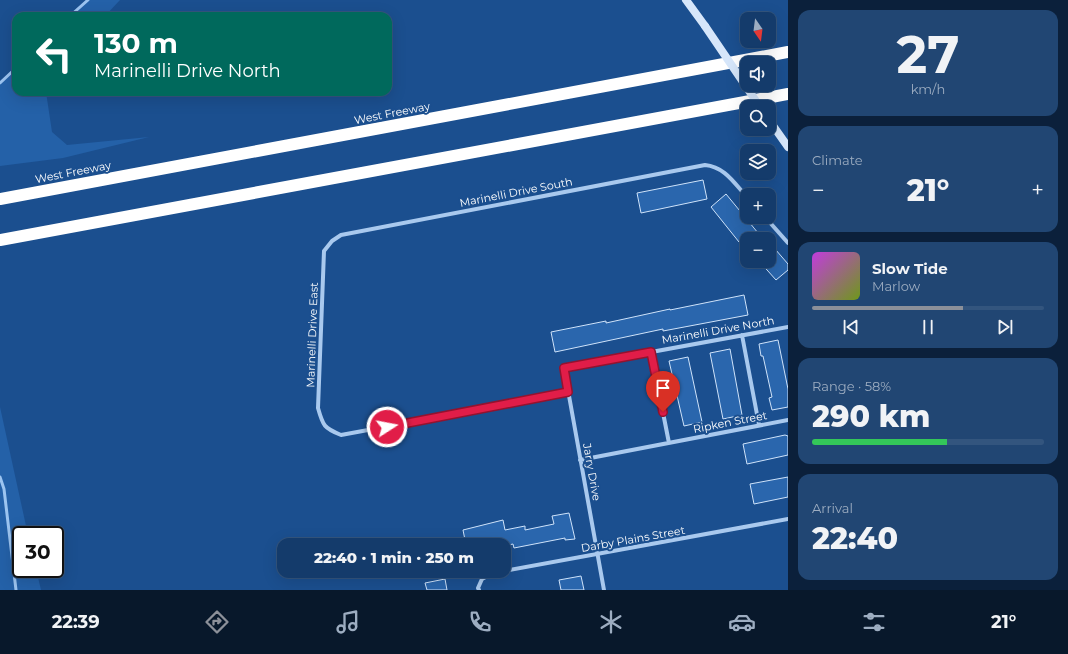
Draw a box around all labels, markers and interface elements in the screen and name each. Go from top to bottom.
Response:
north arrow [740,12,776,48]
map controls [740,12,776,268]
text: 27 [897,23,959,86]
text: 130 m [94,26,178,60]
icon: left [28,28,80,80]
button: sound [740,56,776,92]
text: Marinelli Drive North [94,60,281,82]
text: km/h [911,81,945,97]
street label: West Freeway [353,99,431,127]
button: search [740,100,776,136]
button: layers [740,144,776,180]
text: Climate [812,152,863,168]
street label: West Freeway [34,158,112,186]
text: 21° [907,172,949,209]
street label: Marinelli Drive South [458,174,574,210]
text: − [812,177,825,204]
text: + [1031,177,1044,204]
button: + [740,188,776,224]
button: − [740,232,776,268]
text: Slow Tide [872,259,948,278]
text: Marlow [872,278,920,294]
street label: Marinelli Drive East [303,282,321,388]
street label: Marinelli Drive North [661,313,775,347]
icon: previous [840,316,862,338]
icon: pause [917,316,939,338]
icon: next [994,316,1016,338]
pin [646,371,680,412]
icon: arrive [652,377,674,399]
text: Range · 58% [812,378,891,394]
text: 290 km [812,398,930,435]
position arrow [366,406,408,448]
street label: Ripken Street [692,408,769,436]
street label: Jarry Drive [580,441,604,502]
text: Arrival [812,500,853,516]
text: 22:40 [812,520,898,557]
street label: Darby Plains Street [580,523,687,555]
speed limit sign: 30 [12,526,64,578]
text: 22:40 · 1 min · 250 m [314,548,474,567]
icon: directions [203,608,231,636]
icon: music [334,608,362,636]
icon: phone [466,608,494,636]
icon: climate [597,608,625,636]
icon: car [728,608,756,636]
icon: filters [860,608,888,636]
text: 22:39 [52,611,100,633]
text: 21° [991,611,1016,633]

